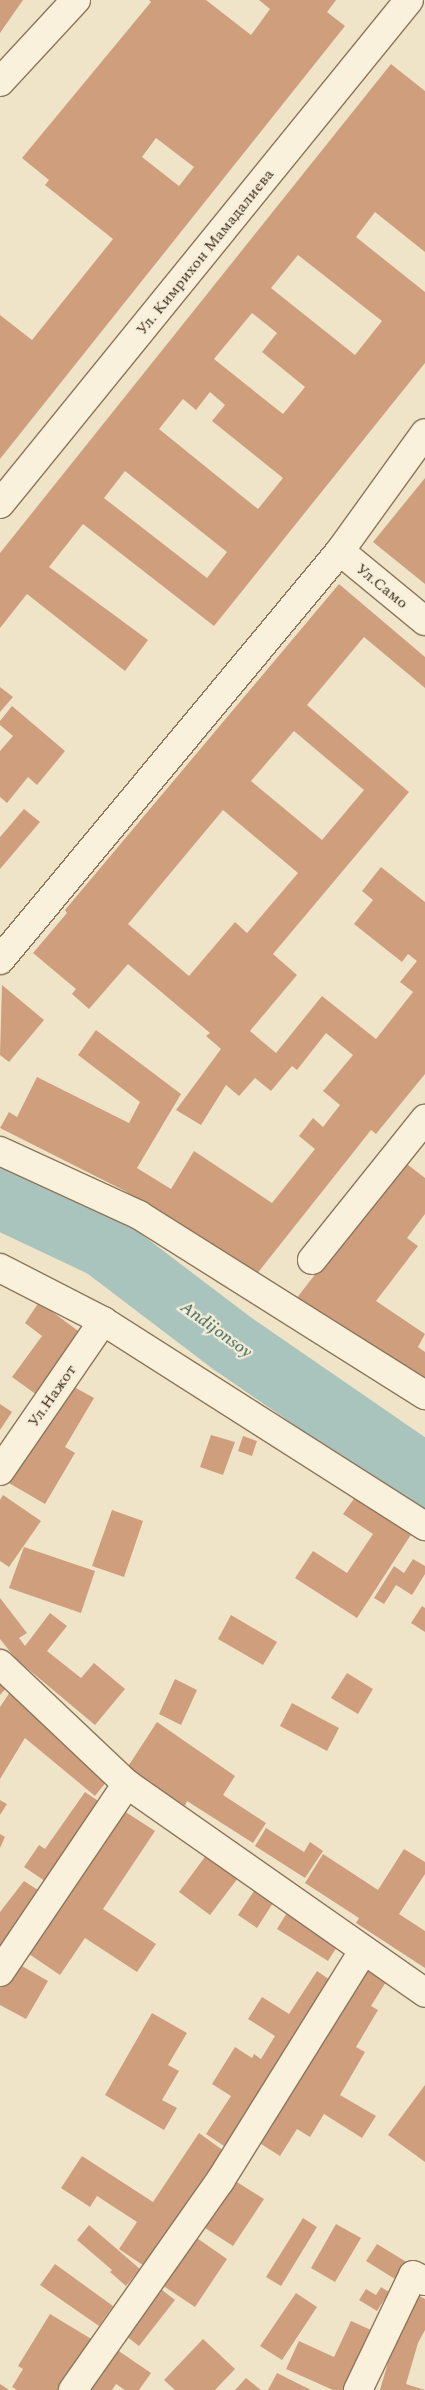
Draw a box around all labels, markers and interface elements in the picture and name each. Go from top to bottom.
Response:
street label: Ул. Кимрихон Мамадалиева [132,165,278,339]
street label: Ул.Само [352,559,412,613]
water label: Andijonsoy [176,1297,256,1363]
street label: Ул.Нажот [24,1361,80,1431]

